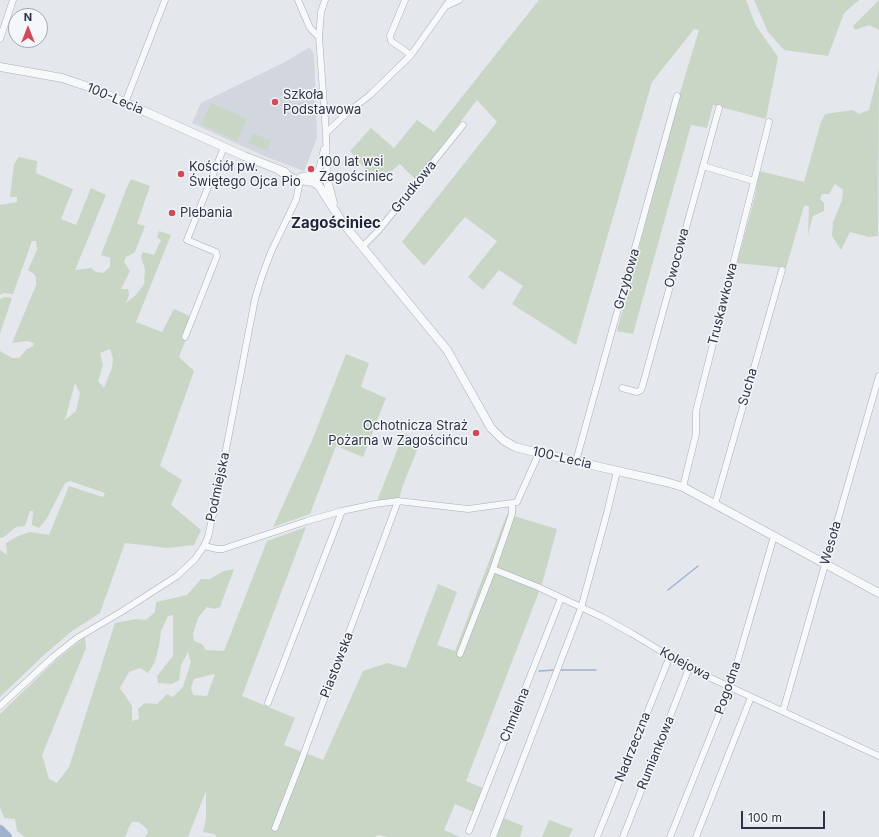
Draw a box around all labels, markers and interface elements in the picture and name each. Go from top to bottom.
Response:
north arrow [8,8,48,48]
text: N [24,10,32,24]
street label: 100-Lecia [84,80,146,118]
place label: Szkoła Podstawowa [283,87,361,118]
marker: Szkoła Podstawowa [270,97,280,107]
place label: 100 lat wsi Zagościniec [319,154,394,185]
street label: Grudkowa [388,158,440,216]
place label: Kościół pw. Świętego Ojca Pio [189,159,301,190]
marker: 100 lat wsi Zagościniec [306,164,316,174]
marker: Kościół pw. Świętego Ojca Pio [176,169,186,179]
place label: Plebania [180,205,233,221]
marker: Plebania [167,208,177,218]
district label: Zagościniec [291,214,381,232]
street label: Owocowa [662,226,692,290]
street label: Grzybowa [611,247,643,311]
street label: Truskawkowa [705,261,741,347]
street label: Sucha [735,366,761,408]
place label: Ochotnicza Straż Pożarna w Zagościńcu [328,418,468,449]
marker: Ochotnicza Straż Pożarna w Zagościńcu [471,428,481,438]
street label: 100-Lecia [531,444,593,472]
street label: Podmiejska [203,451,233,523]
street label: Wesoła [817,519,845,567]
street label: Piastowska [317,630,357,700]
street label: Kolejowa [657,644,713,684]
street label: Pogodna [712,660,744,716]
street label: Chmielna [497,685,533,745]
street label: Nadrzeczna [612,710,654,784]
street label: Rumiankowa [634,714,678,792]
scale bar [743,803,827,829]
text: 100 m [748,810,782,825]

